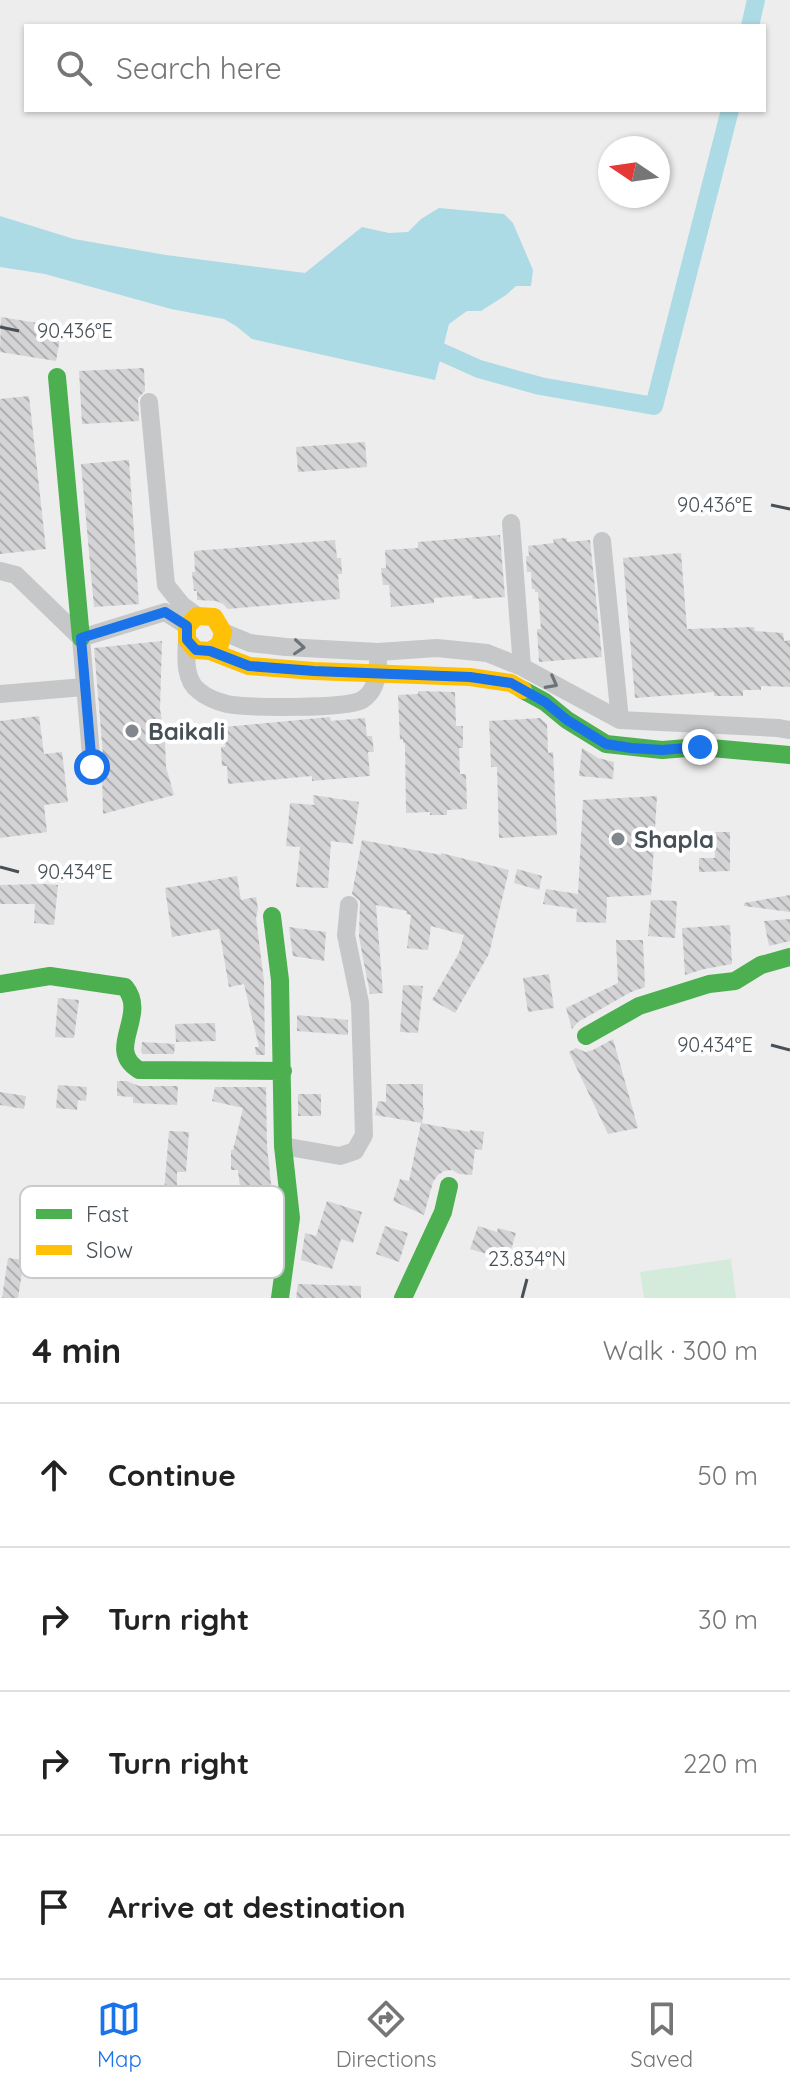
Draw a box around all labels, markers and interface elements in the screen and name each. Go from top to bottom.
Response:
search box [24,24,766,112]
icon: search [52,46,96,90]
text: Search here [116,49,282,87]
north arrow [598,136,670,208]
text: 90.436°E [37,318,113,343]
text: 90.436°E [677,492,753,517]
one-way arrow [293,638,306,655]
one-way arrow [543,673,558,688]
place label: Baikali [148,716,225,746]
marker: Baikali [123,722,141,740]
route end [682,729,718,765]
route start [74,749,110,785]
place label: Shapla [634,824,714,854]
marker: Shapla [609,830,627,848]
text: 90.434°E [37,859,113,884]
text: 90.434°E [677,1032,753,1057]
legend [20,1186,284,1278]
text: Fast [86,1200,129,1228]
text: Slow [86,1236,133,1264]
text: 23.834°N [488,1246,566,1271]
text: 4 min [32,1329,121,1372]
text: Walk · 300 m [603,1334,758,1367]
icon: ahead [32,1453,76,1497]
text: Continue [108,1456,236,1494]
text: 50 m [698,1459,758,1492]
icon: right [32,1597,76,1641]
text: Turn right [108,1600,249,1638]
text: 30 m [698,1603,758,1636]
icon: right [32,1741,76,1785]
text: Turn right [108,1744,249,1782]
text: 220 m [683,1747,758,1780]
icon: arrive [32,1885,76,1929]
text: Arrive at destination [108,1888,406,1926]
tab: Map [97,1997,142,2073]
tab: Directions [336,1997,436,2073]
tab: Saved [630,1997,693,2073]

